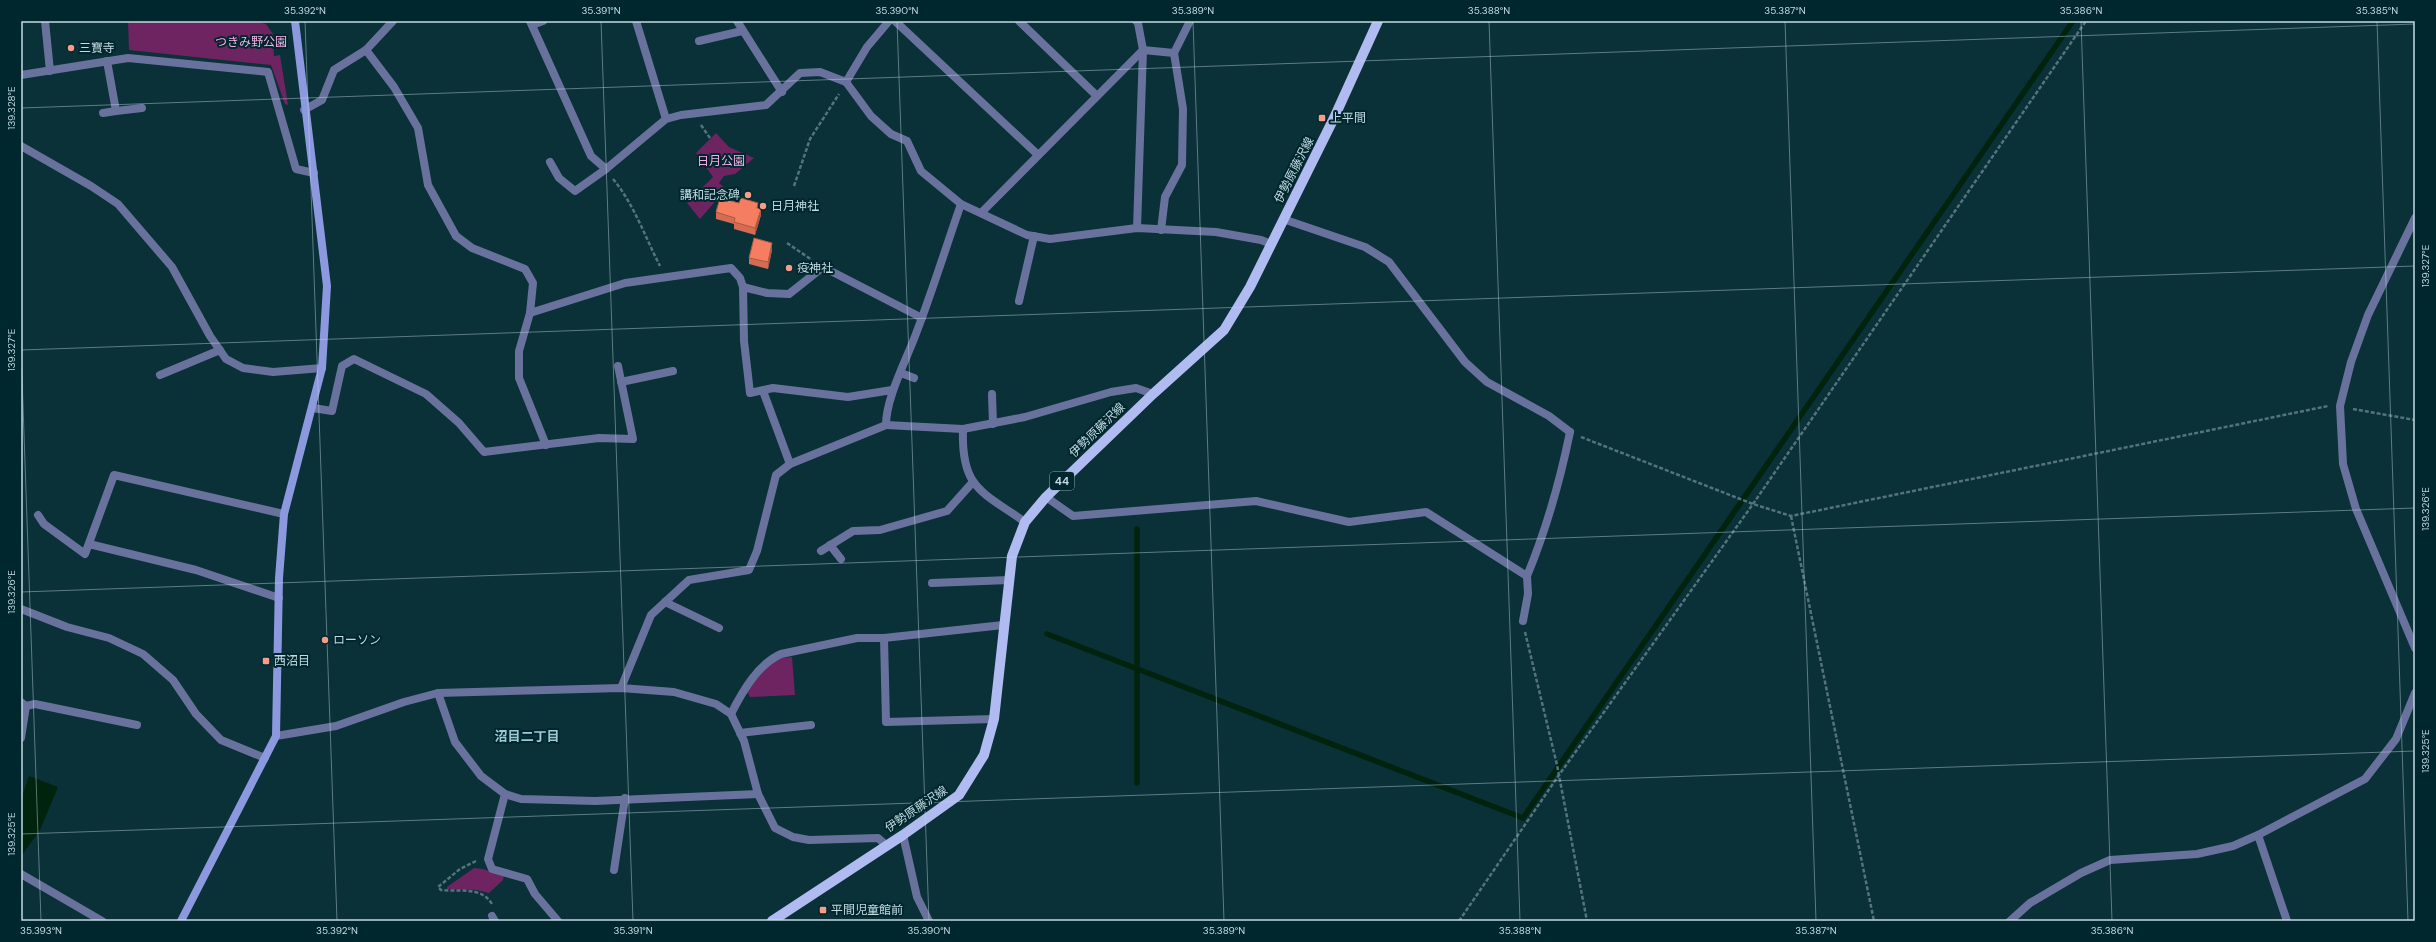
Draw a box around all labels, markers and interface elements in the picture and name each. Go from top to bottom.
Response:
text: 35.392°N [284,4,326,17]
text: 35.391°N [581,4,621,17]
text: 35.390°N [875,4,919,17]
text: 35.389°N [1172,4,1214,17]
text: 35.388°N [1468,4,1510,17]
text: 35.387°N [1764,4,1806,17]
text: 35.386°N [2060,4,2102,17]
text: 35.385°N [2356,4,2398,17]
park label: つきみ野公園 [215,34,287,50]
place label: 三寶寺 [79,40,115,56]
marker: 三寶寺 [66,43,76,53]
text: 139.328°E [5,86,18,130]
place label: 上平間 [1330,110,1366,126]
marker: 上平間 [1317,113,1327,123]
street label: 伊勢原藤沢線 [1271,134,1317,206]
park label: 日月公園 [697,153,745,169]
place label: 講和記念碑 [680,187,740,203]
marker: 講和記念碑 [743,190,753,200]
place label: 日月神社 [771,198,819,214]
marker: 日月神社 [758,201,768,211]
text: 139.327°E [2419,244,2432,287]
place label: 疫神社 [797,260,833,276]
marker: 疫神社 [784,263,794,273]
text: 139.327°E [5,328,18,371]
street label: 伊勢原藤沢線 [1066,399,1128,461]
road number: 44 [1050,472,1074,490]
text: 139.326°E [2419,487,2432,531]
text: 139.326°E [5,570,18,614]
place label: ローソン [333,632,381,648]
marker: ローソン [320,635,330,645]
place label: 西沼目 [274,653,310,669]
marker: 西沼目 [261,656,271,666]
district label: 沼目二丁目 [494,728,560,745]
text: 139.325°E [2419,729,2432,773]
street label: 伊勢原藤沢線 [882,782,950,836]
text: 139.325°E [5,812,18,856]
place label: 平間児童館前 [831,902,903,918]
marker: 平間児童館前 [818,905,828,915]
text: 35.393°N [20,924,62,937]
text: 35.392°N [316,924,358,937]
text: 35.391°N [613,924,653,937]
text: 35.390°N [907,924,951,937]
text: 35.389°N [1203,924,1245,937]
text: 35.388°N [1499,924,1541,937]
text: 35.387°N [1795,924,1837,937]
text: 35.386°N [2091,924,2133,937]

